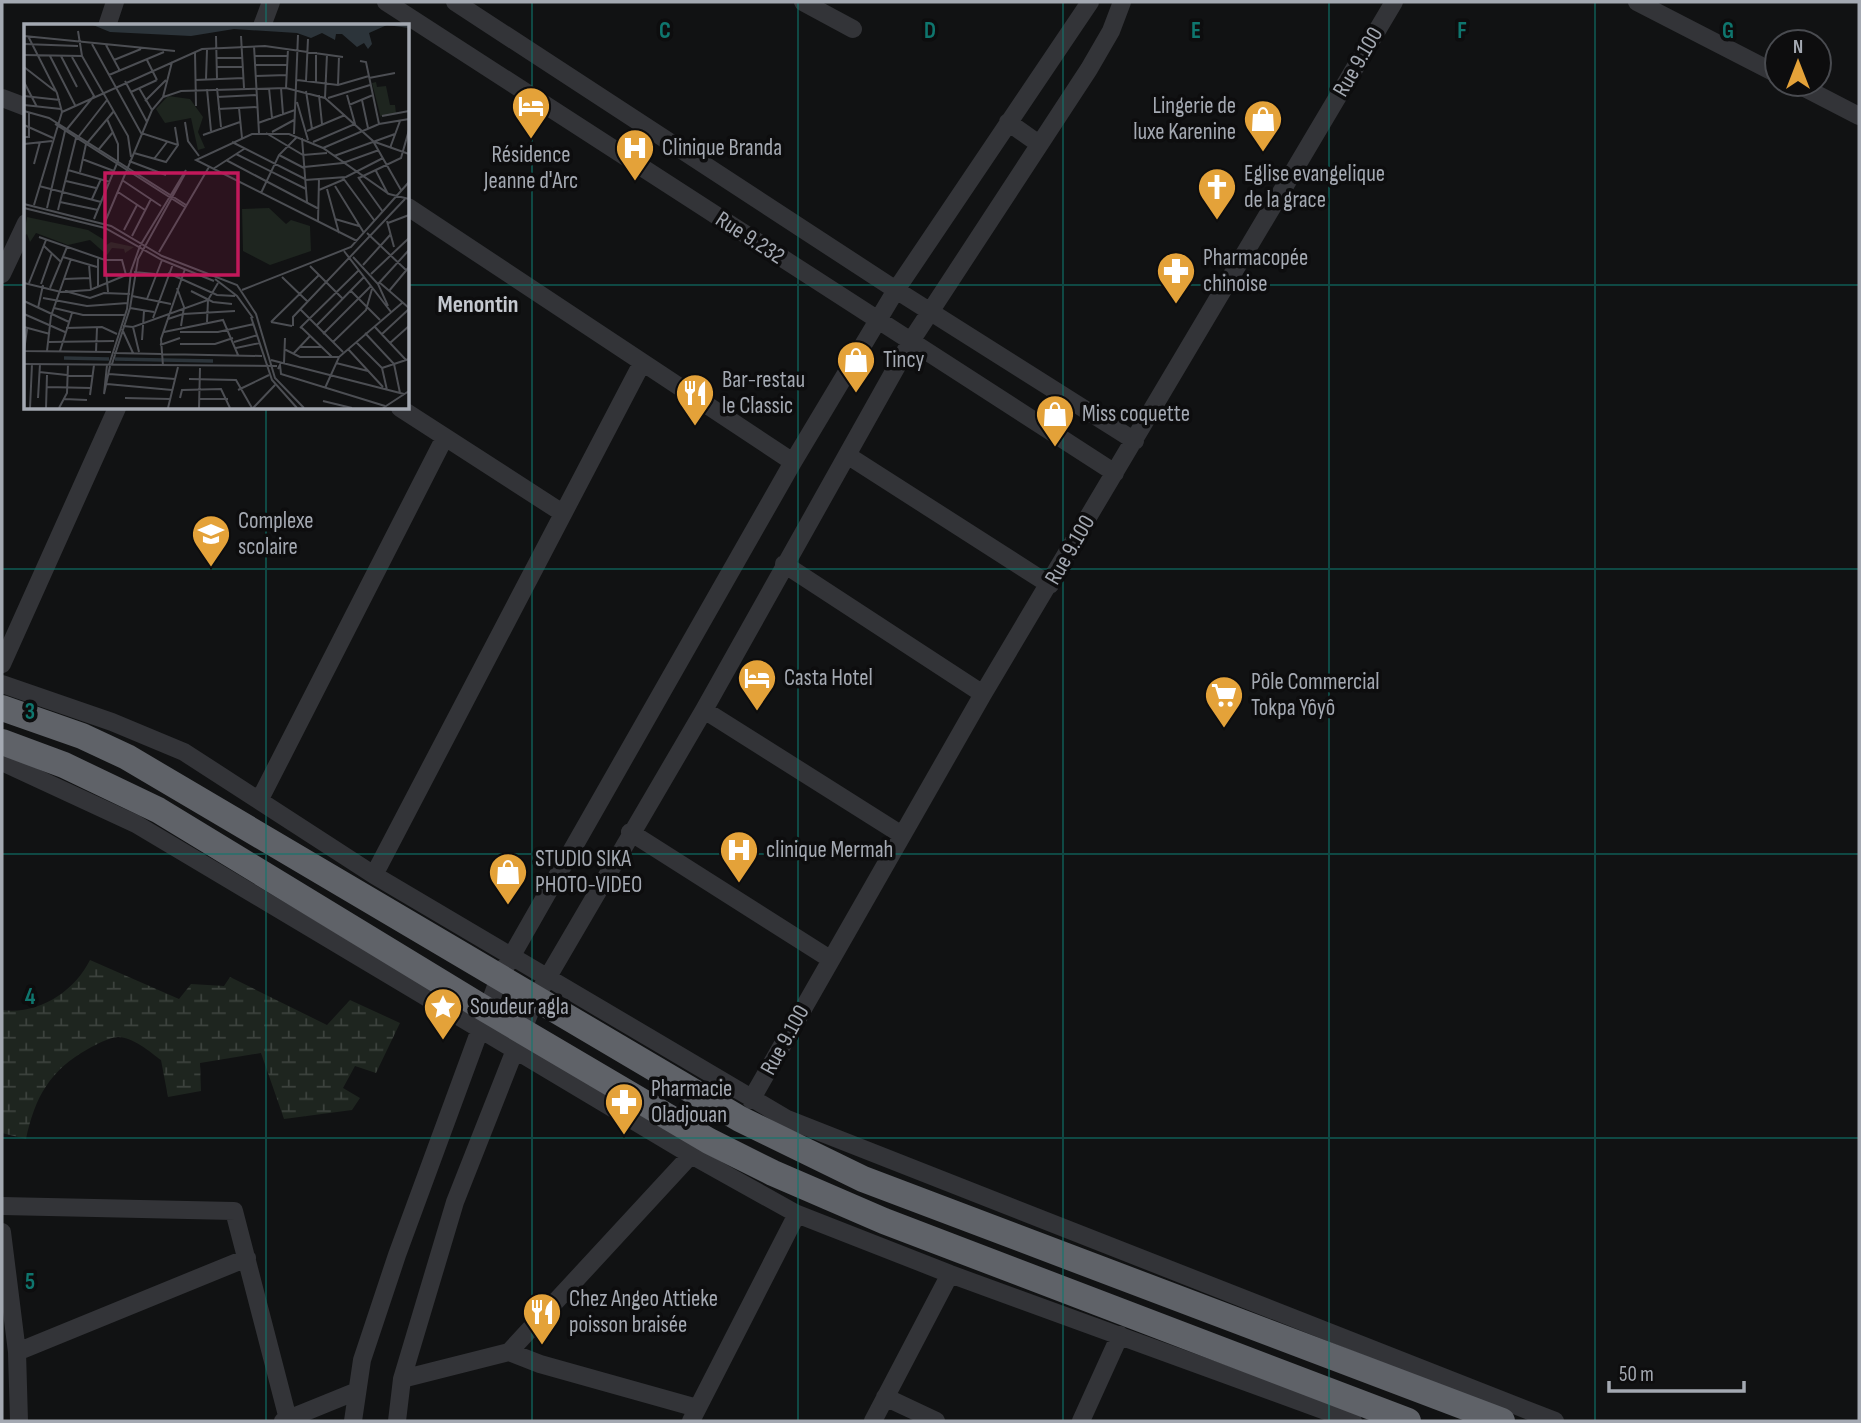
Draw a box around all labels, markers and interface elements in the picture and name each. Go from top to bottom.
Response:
text: C [659,17,671,45]
text: D [924,17,936,45]
text: E [1191,17,1201,45]
text: F [1457,17,1467,45]
text: G [1722,17,1734,45]
street label: Rue 9.100 [1327,22,1389,102]
inset map [24,24,410,410]
north arrow [1763,28,1833,98]
text: N [1793,36,1803,59]
hotel icon: Résidence Jeanne d'Arc [510,85,552,140]
place label: Lingerie de luxe Karenine [1133,92,1236,146]
shop icon: Lingerie de luxe Karenine [1242,98,1284,153]
hospital icon: Clinique Branda [614,127,656,182]
place label: Clinique Branda [662,134,782,162]
place label: Résidence Jeanne d'Arc [483,141,578,195]
place label: Eglise evangelique de la grace [1244,160,1385,214]
church icon: Eglise evangelique de la grace [1196,166,1238,221]
street label: Rue 9.232 [710,205,790,271]
place label: Pharmacopée chinoise [1203,244,1308,298]
pharmacy icon: Pharmacopée chinoise [1155,250,1197,305]
district label: Menontin [438,290,518,319]
shop icon: Tincy [835,339,877,394]
place label: Tincy [883,346,925,374]
place label: Bar-restau le Classic [722,366,805,420]
restaurant icon: Bar-restau le Classic [674,372,716,427]
shop icon: Miss coquette [1034,393,1076,448]
place label: Miss coquette [1082,400,1190,428]
place label: Complexe scolaire [238,507,314,561]
street label: Rue 9.100 [1039,510,1101,590]
school or university icon: Complexe scolaire [190,513,232,568]
hotel icon: Casta Hotel [736,657,778,712]
place label: Casta Hotel [784,664,873,692]
place label: Pôle Commercial Tokpa Yôyô [1251,668,1380,722]
supermarket icon: Pôle Commercial Tokpa Yôyô [1203,674,1245,729]
text: 3 [25,698,35,726]
hospital icon: clinique Mermah [718,829,760,884]
place label: clinique Mermah [766,836,893,864]
place label: STUDIO SIKA PHOTO-VIDEO [535,845,642,899]
shop icon: STUDIO SIKA PHOTO-VIDEO [487,851,529,906]
text: 4 [25,983,36,1011]
place icon: Soudeur agla [422,986,464,1041]
place label: Soudeur agla [470,993,569,1021]
street label: Rue 9.100 [754,1000,816,1080]
place label: Pharmacie Oladjouan [651,1075,732,1129]
pharmacy icon: Pharmacie Oladjouan [603,1081,645,1136]
text: 5 [25,1268,35,1296]
place label: Chez Angeo Attieke poisson braisée [569,1285,718,1339]
restaurant icon: Chez Angeo Attieke poisson braisée [521,1291,563,1346]
scale bar [1609,1350,1744,1394]
text: 50 m [1619,1362,1654,1387]

